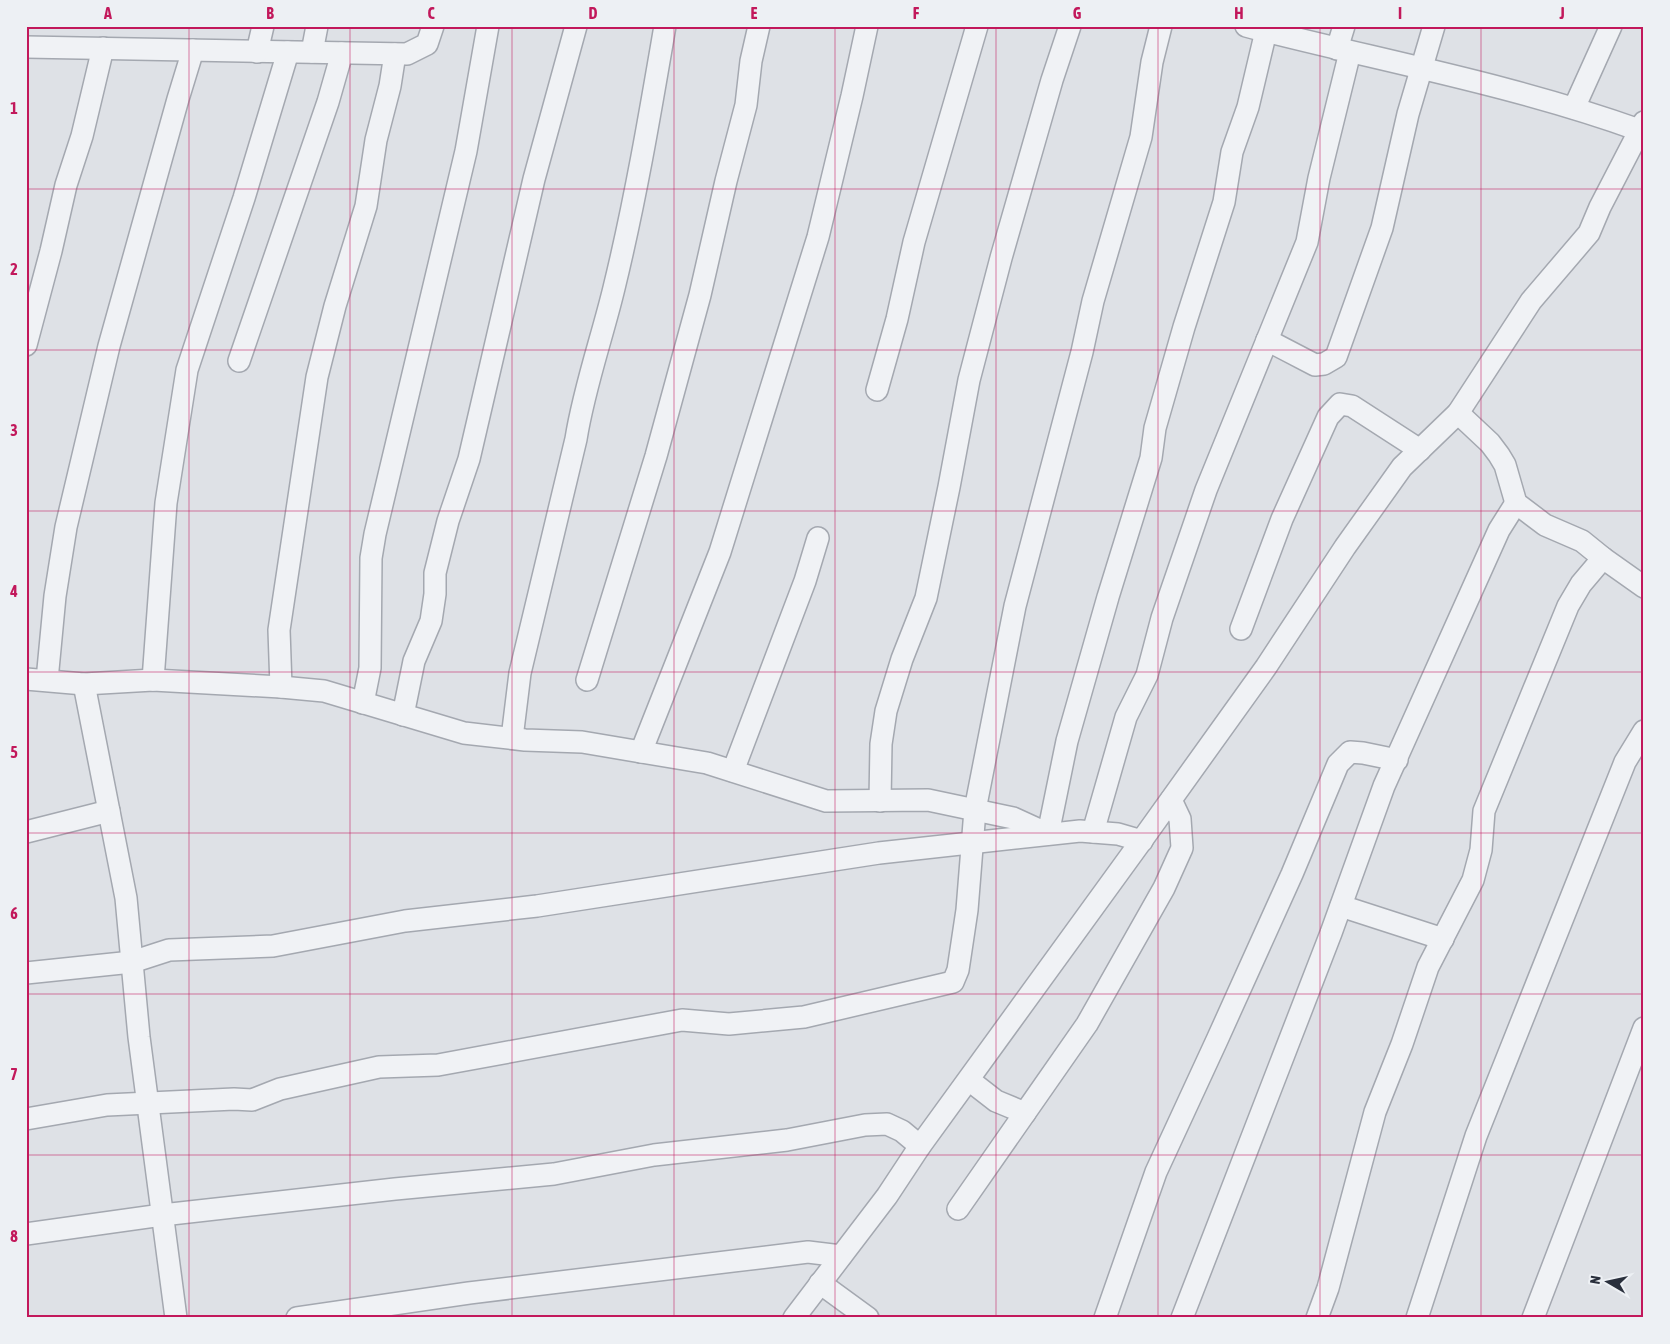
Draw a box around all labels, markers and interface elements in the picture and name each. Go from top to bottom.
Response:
text: A [103,4,112,22]
text: B [266,4,274,22]
text: C [427,4,435,22]
text: D [589,4,598,22]
text: E [751,4,758,22]
text: F [913,4,920,22]
text: G [1073,4,1082,22]
text: H [1234,4,1244,22]
text: I [1398,4,1402,22]
text: J [1558,4,1565,22]
text: 1 [10,99,18,117]
text: 2 [10,260,18,278]
text: 3 [10,421,18,439]
text: 4 [9,582,18,600]
text: 5 [10,743,18,761]
text: 6 [10,904,18,922]
text: 7 [10,1065,18,1083]
text: 8 [10,1227,18,1245]
north arrow [1582,1256,1632,1306]
text: N [1587,1275,1604,1285]

